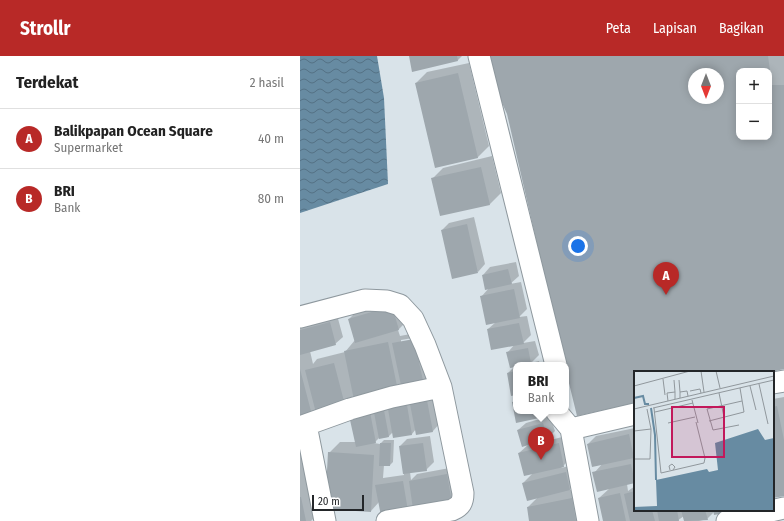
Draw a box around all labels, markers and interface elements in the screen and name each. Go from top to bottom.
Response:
text: Strollr [20,17,70,40]
text: Peta [606,20,631,37]
text: Lapisan [653,20,697,37]
text: Bagikan [719,20,764,37]
north arrow [688,68,724,104]
map controls [736,68,772,140]
button: + [736,68,772,104]
text: Terdekat [16,72,78,93]
text: 2 hasil [250,75,284,90]
button: − [736,104,772,140]
text: Balikpapan Ocean Square [54,122,213,140]
text: A [25,131,33,146]
text: 40 m [258,131,284,146]
text: Supermarket [54,140,123,155]
text: BRI [54,182,75,200]
text: B [25,191,33,206]
text: 80 m [258,191,284,206]
text: Bank [54,200,80,215]
your location [568,236,588,256]
pin: A [653,262,679,295]
popup [513,362,569,414]
inset map [634,371,774,511]
text: BRI [528,372,549,390]
text: Bank [528,390,554,405]
pin: B [528,427,554,460]
scale bar [312,493,364,512]
text: 20 m [318,495,340,508]

